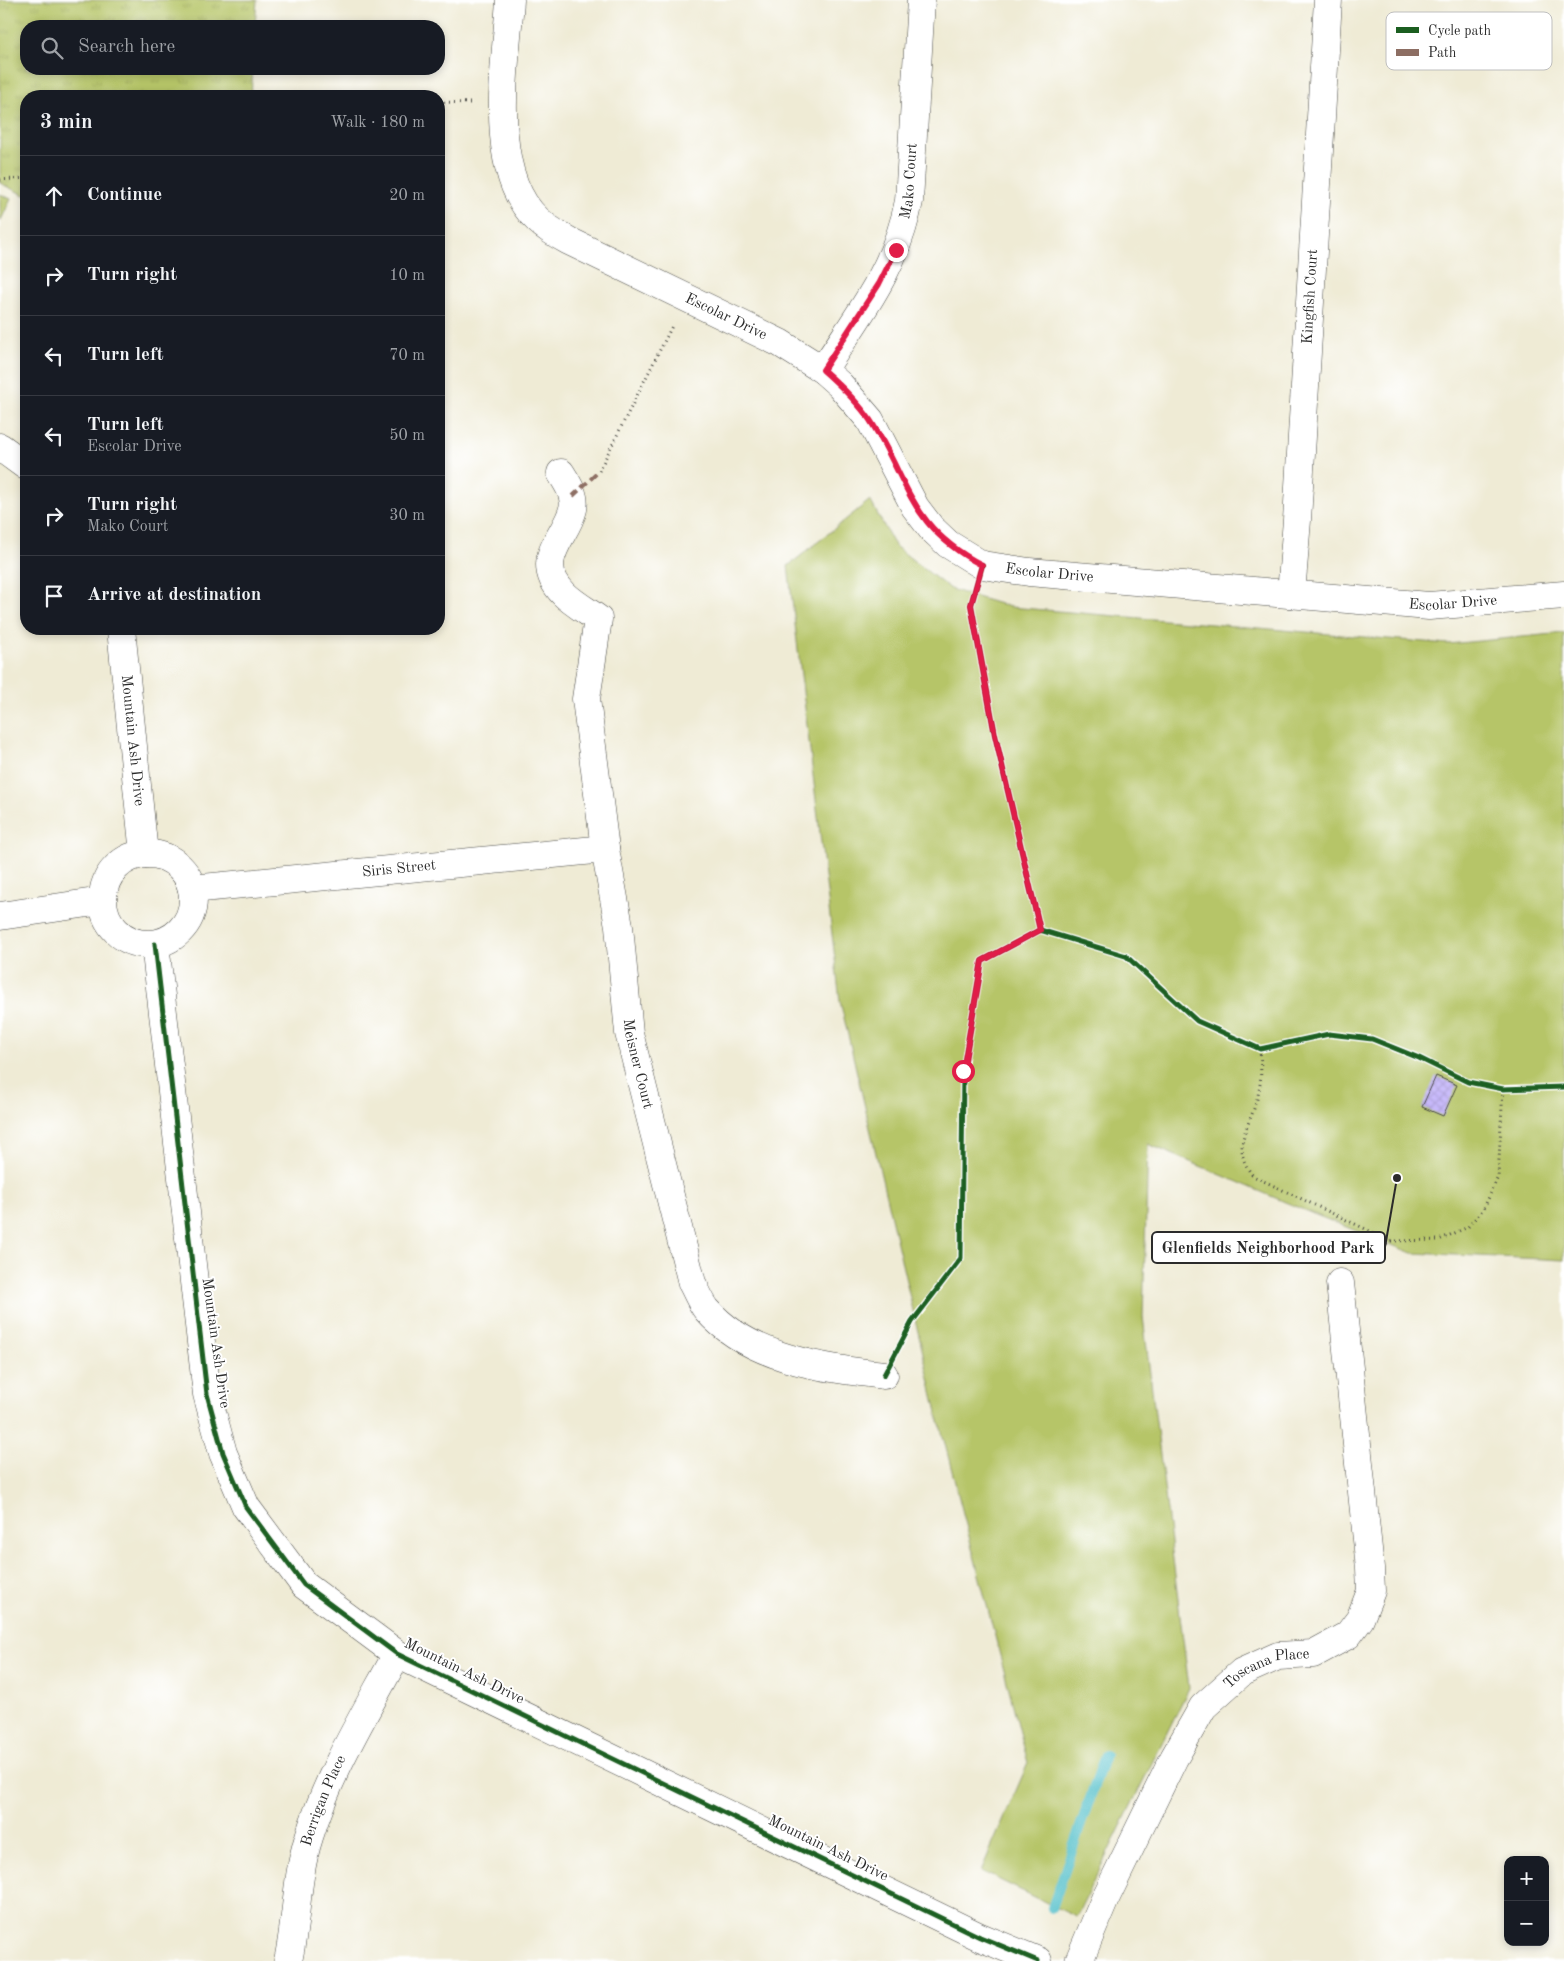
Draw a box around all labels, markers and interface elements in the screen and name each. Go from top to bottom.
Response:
legend [1386,12,1552,70]
search box [20,20,445,75]
text: Cycle path [1428,24,1491,38]
icon: search [38,34,66,62]
text: Search here [78,38,175,57]
text: Path [1428,46,1457,60]
text: 3 min [40,112,93,133]
text: Walk · 180 m [330,115,425,131]
street label: Mako Court [898,143,920,221]
icon: ahead [40,182,68,210]
text: Continue [87,186,162,205]
text: 20 m [389,188,425,204]
route end [885,239,908,262]
street label: Kingfish Court [1300,249,1321,345]
icon: right [40,262,68,290]
text: Turn right [87,266,177,285]
text: 10 m [389,268,425,284]
street label: Escolar Drive [683,291,769,343]
icon: left [40,342,68,370]
text: Turn left [87,346,164,365]
text: 70 m [389,348,425,364]
text: Turn left [87,416,164,435]
icon: left [40,422,68,450]
text: 50 m [389,428,425,444]
text: Escolar Drive [87,439,182,455]
text: Turn right [87,496,177,515]
icon: right [40,502,68,530]
text: 30 m [389,508,425,524]
text: Mako Court [87,519,168,535]
street label: Escolar Drive [1004,561,1094,585]
icon: arrive [40,582,68,610]
text: Arrive at destination [87,586,261,605]
street label: Escolar Drive [1408,593,1498,614]
street label: Mountain Ash Drive [118,674,147,807]
street label: Siris Street [361,858,437,880]
street label: Meisner Court [620,1018,655,1111]
route start [952,1060,975,1083]
callout: Glenfields Neighborhood Park [1152,1232,1385,1263]
text: Glenfields Neighborhood Park [1162,1241,1374,1257]
street label: Mountain Ash Drive [198,1277,232,1409]
street label: Mountain Ash Drive [402,1636,526,1708]
street label: Toscana Place [1221,1647,1310,1692]
street label: Berrigan Place [299,1753,349,1848]
street label: Mountain Ash Drive [766,1813,890,1885]
map controls [1504,1856,1549,1946]
button: + [1504,1856,1549,1901]
button: − [1504,1901,1549,1946]

